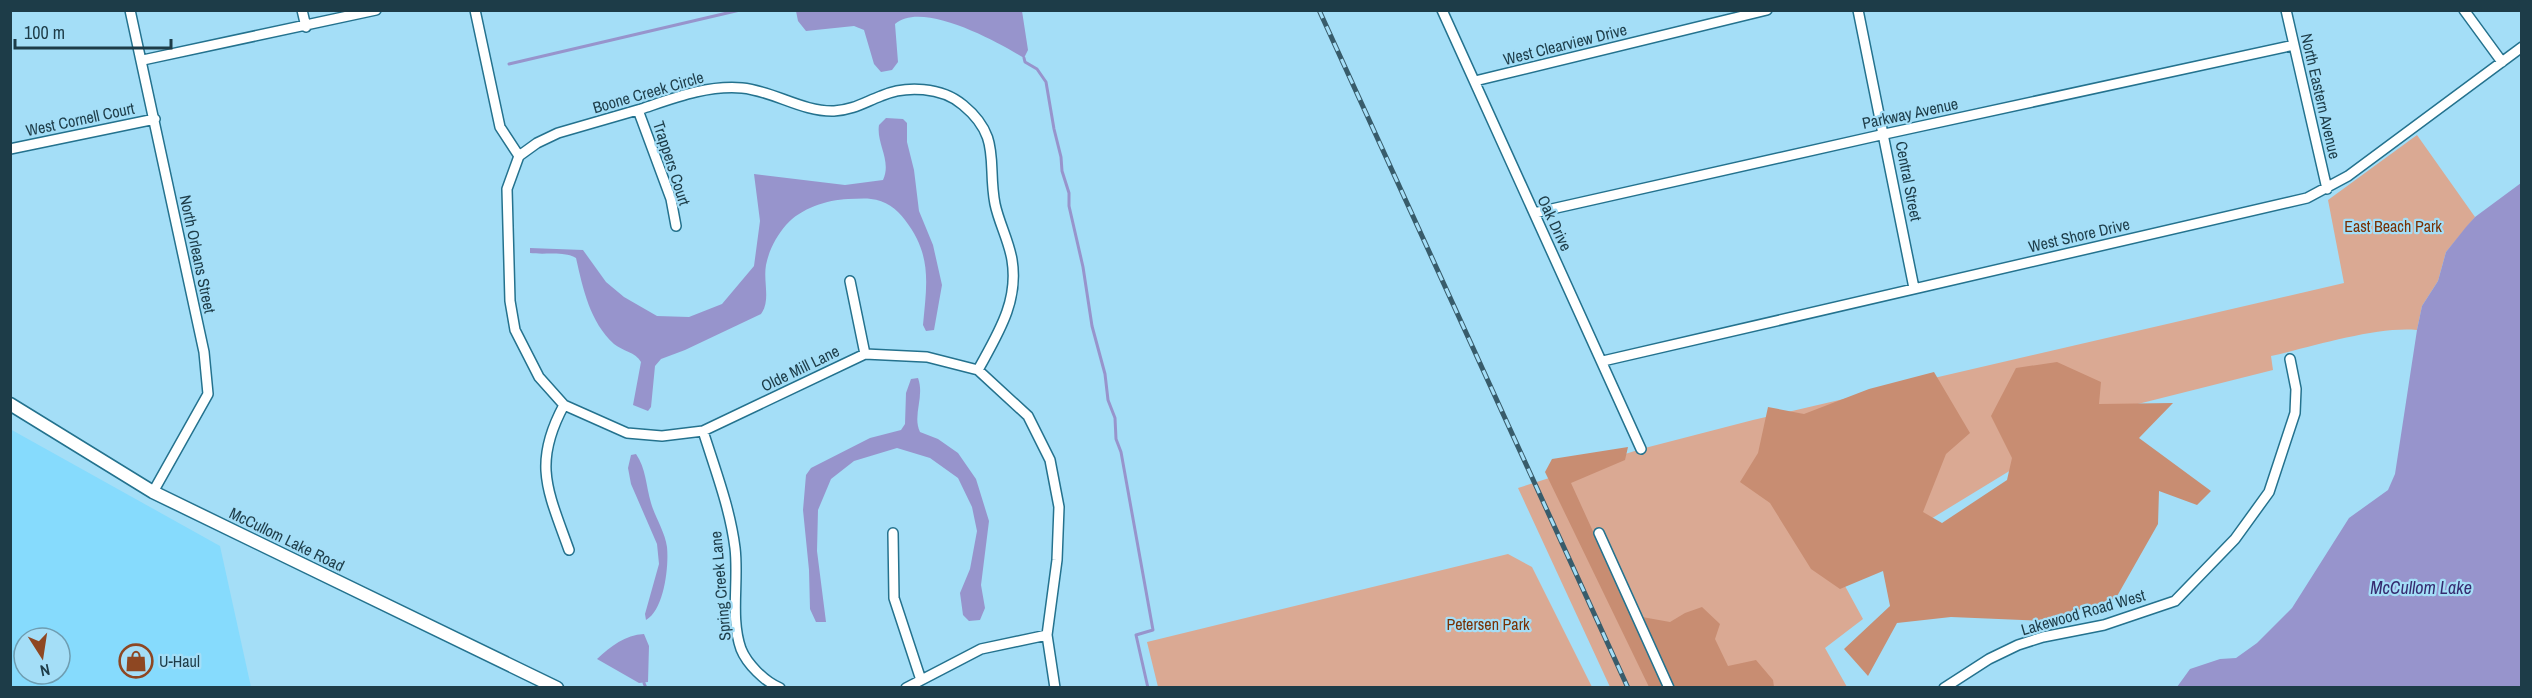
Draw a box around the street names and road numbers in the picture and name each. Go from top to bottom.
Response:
street label: West Clearview Drive [1501,18,1629,70]
street label: North Eastern Avenue [2296,31,2346,161]
street label: Boone Creek Circle [590,66,706,118]
street label: Parkway Avenue [1860,92,1960,134]
street label: West Cornell Court [24,97,137,141]
street label: Trappers Court [648,118,696,208]
street label: Central Street [1890,139,1928,223]
street label: Oak Drive [1533,192,1577,254]
street label: North Orleans Street [175,193,221,315]
street label: West Shore Drive [2026,213,2132,257]
street label: Olde Mill Lane [757,340,843,396]
street label: McCullom Lake Road [226,502,348,576]
street label: Spring Creek Lane [704,530,736,642]
street label: Lakewood Road West [2018,584,2148,640]

